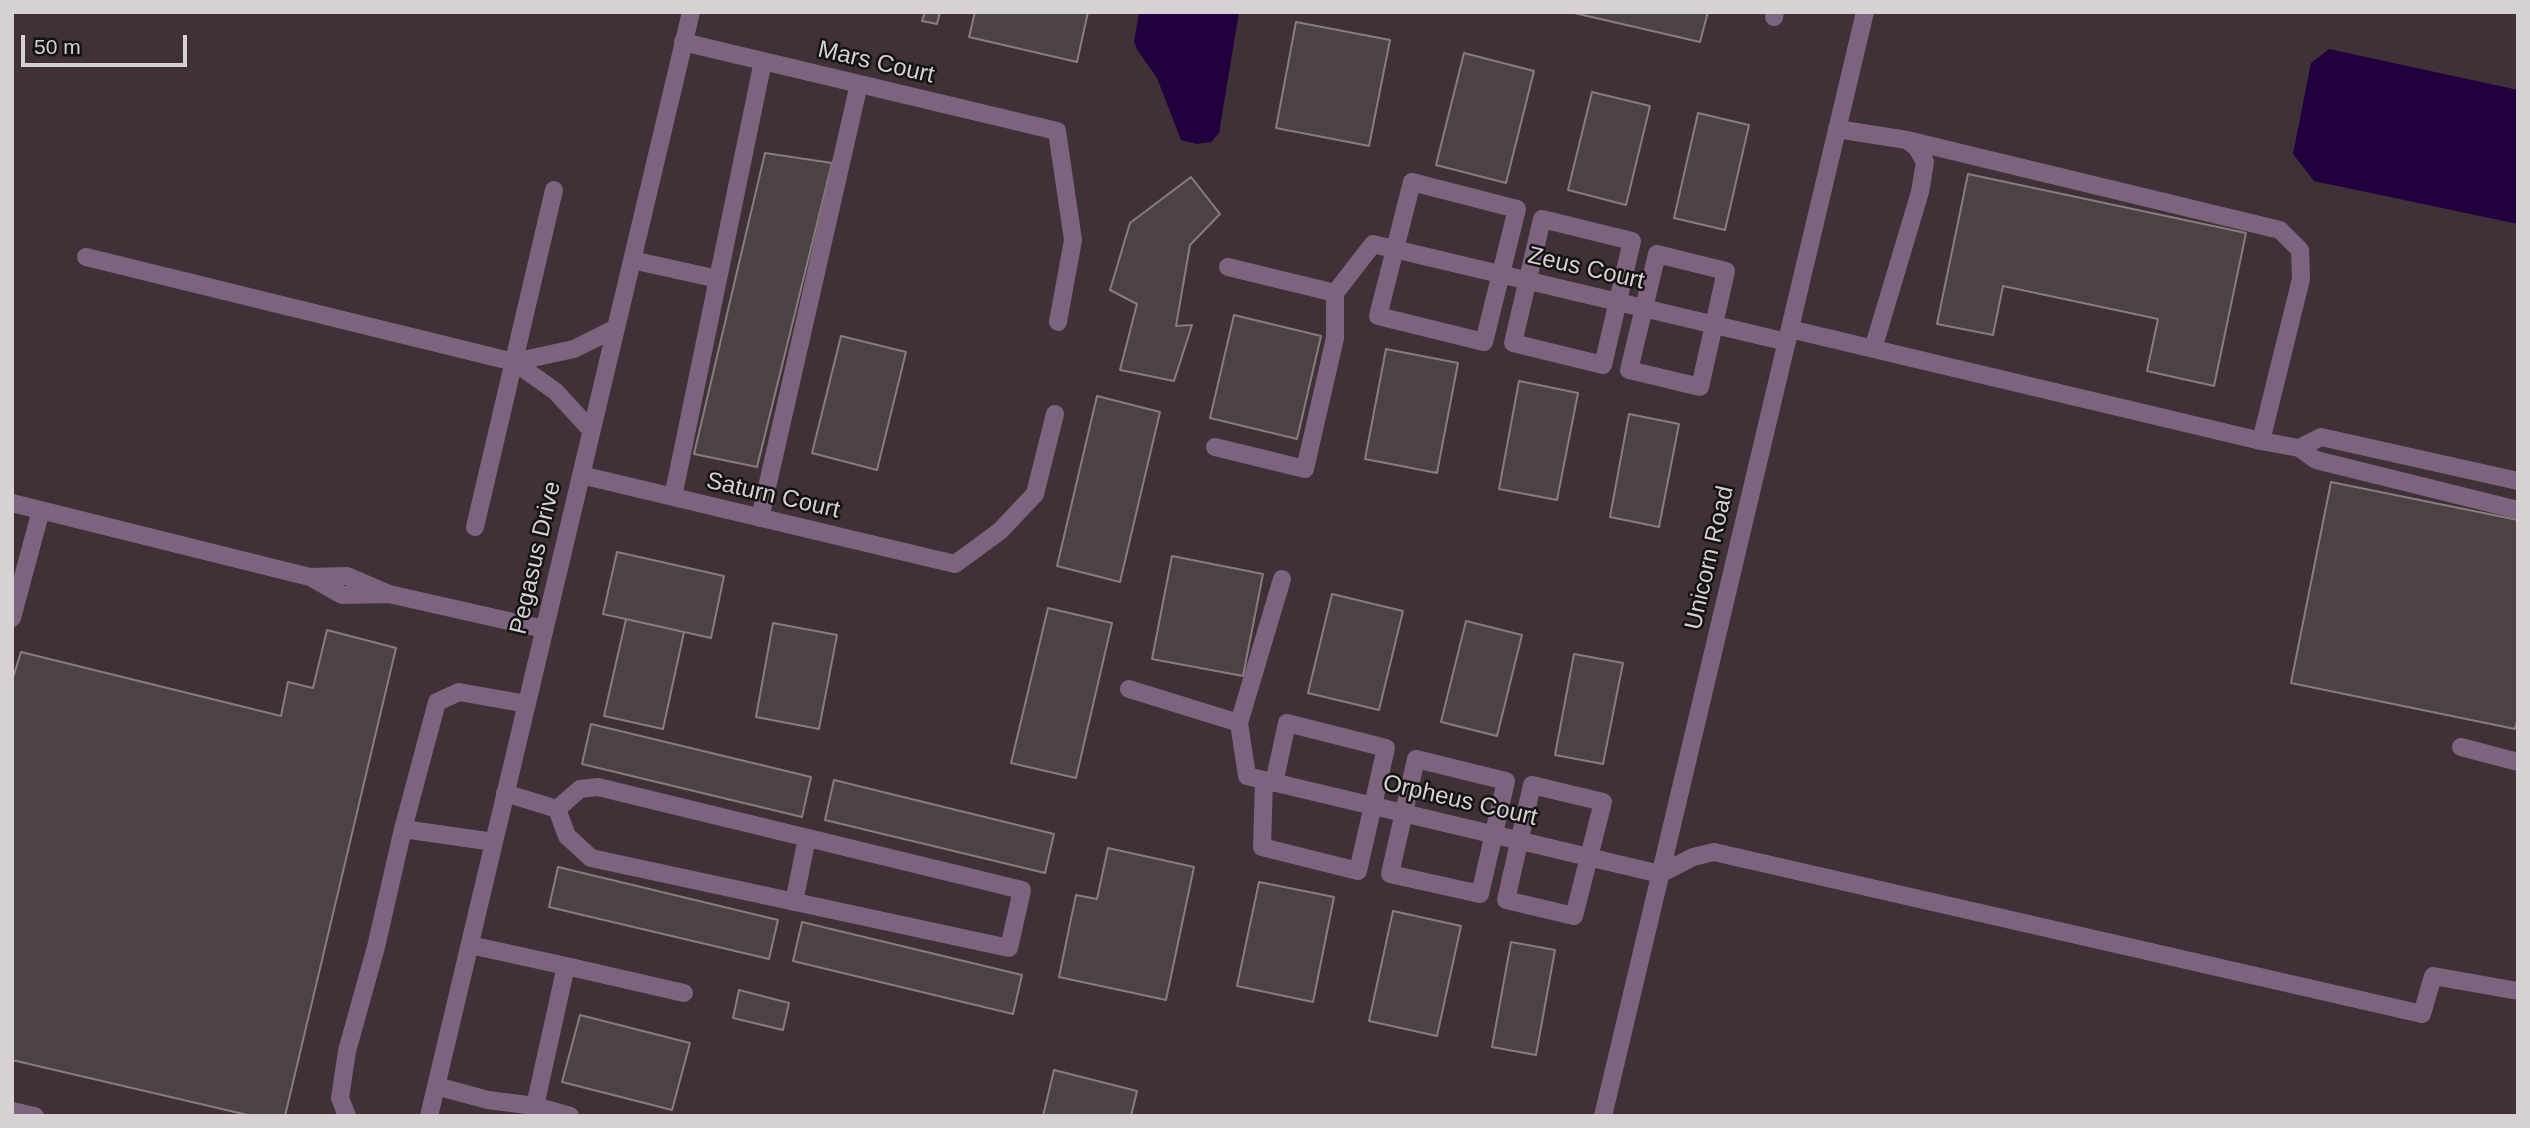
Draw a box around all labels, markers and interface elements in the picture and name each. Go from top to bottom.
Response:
scale bar [24,21,191,65]
text: 50 m [34,35,81,58]
street label: Mars Court [815,36,937,90]
street label: Zeus Court [1525,242,1647,296]
street label: Saturn Court [703,467,843,525]
street label: Pegasus Drive [504,479,568,637]
street label: Unicorn Road [1679,483,1741,633]
street label: Orpheus Court [1380,769,1540,833]

